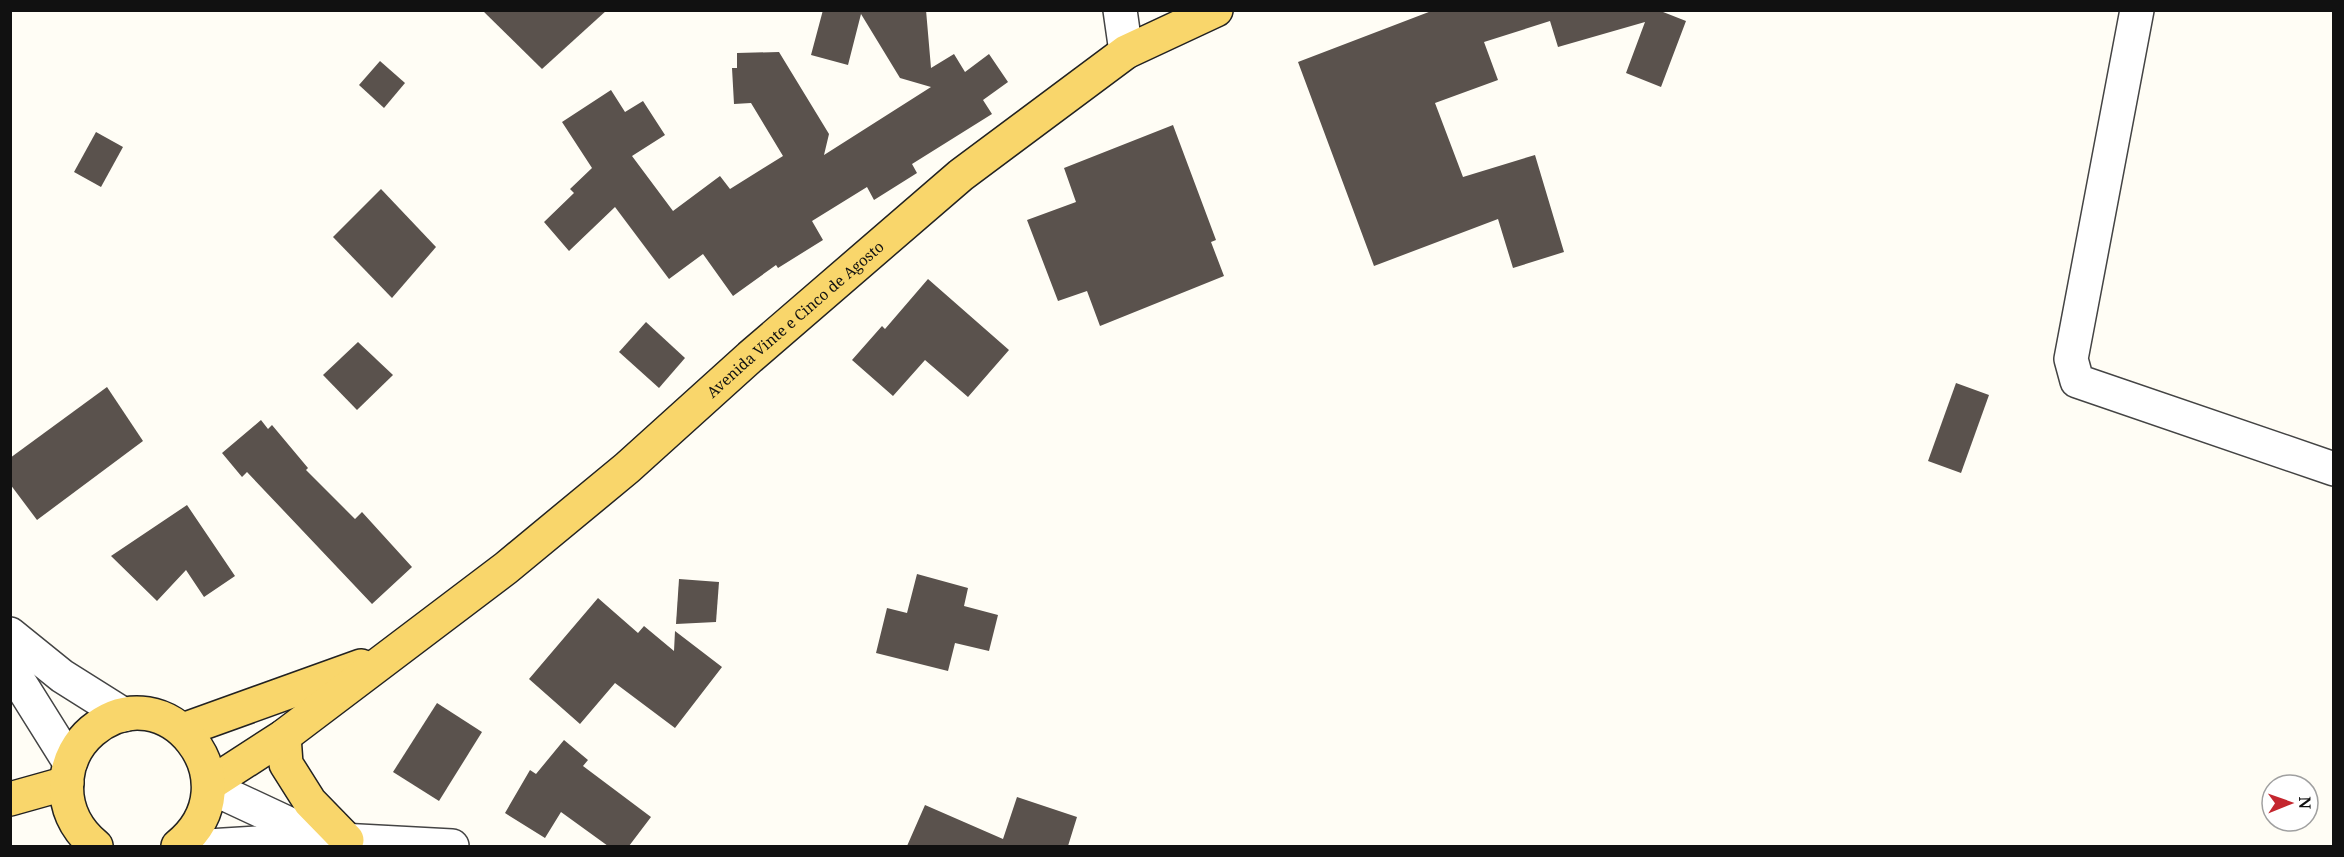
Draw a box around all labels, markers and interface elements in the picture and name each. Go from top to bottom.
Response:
street label: Avenida Vinte e Cinco de Agosto [702,236,888,402]
north arrow [2260,773,2320,833]
text: N [2294,796,2316,810]

